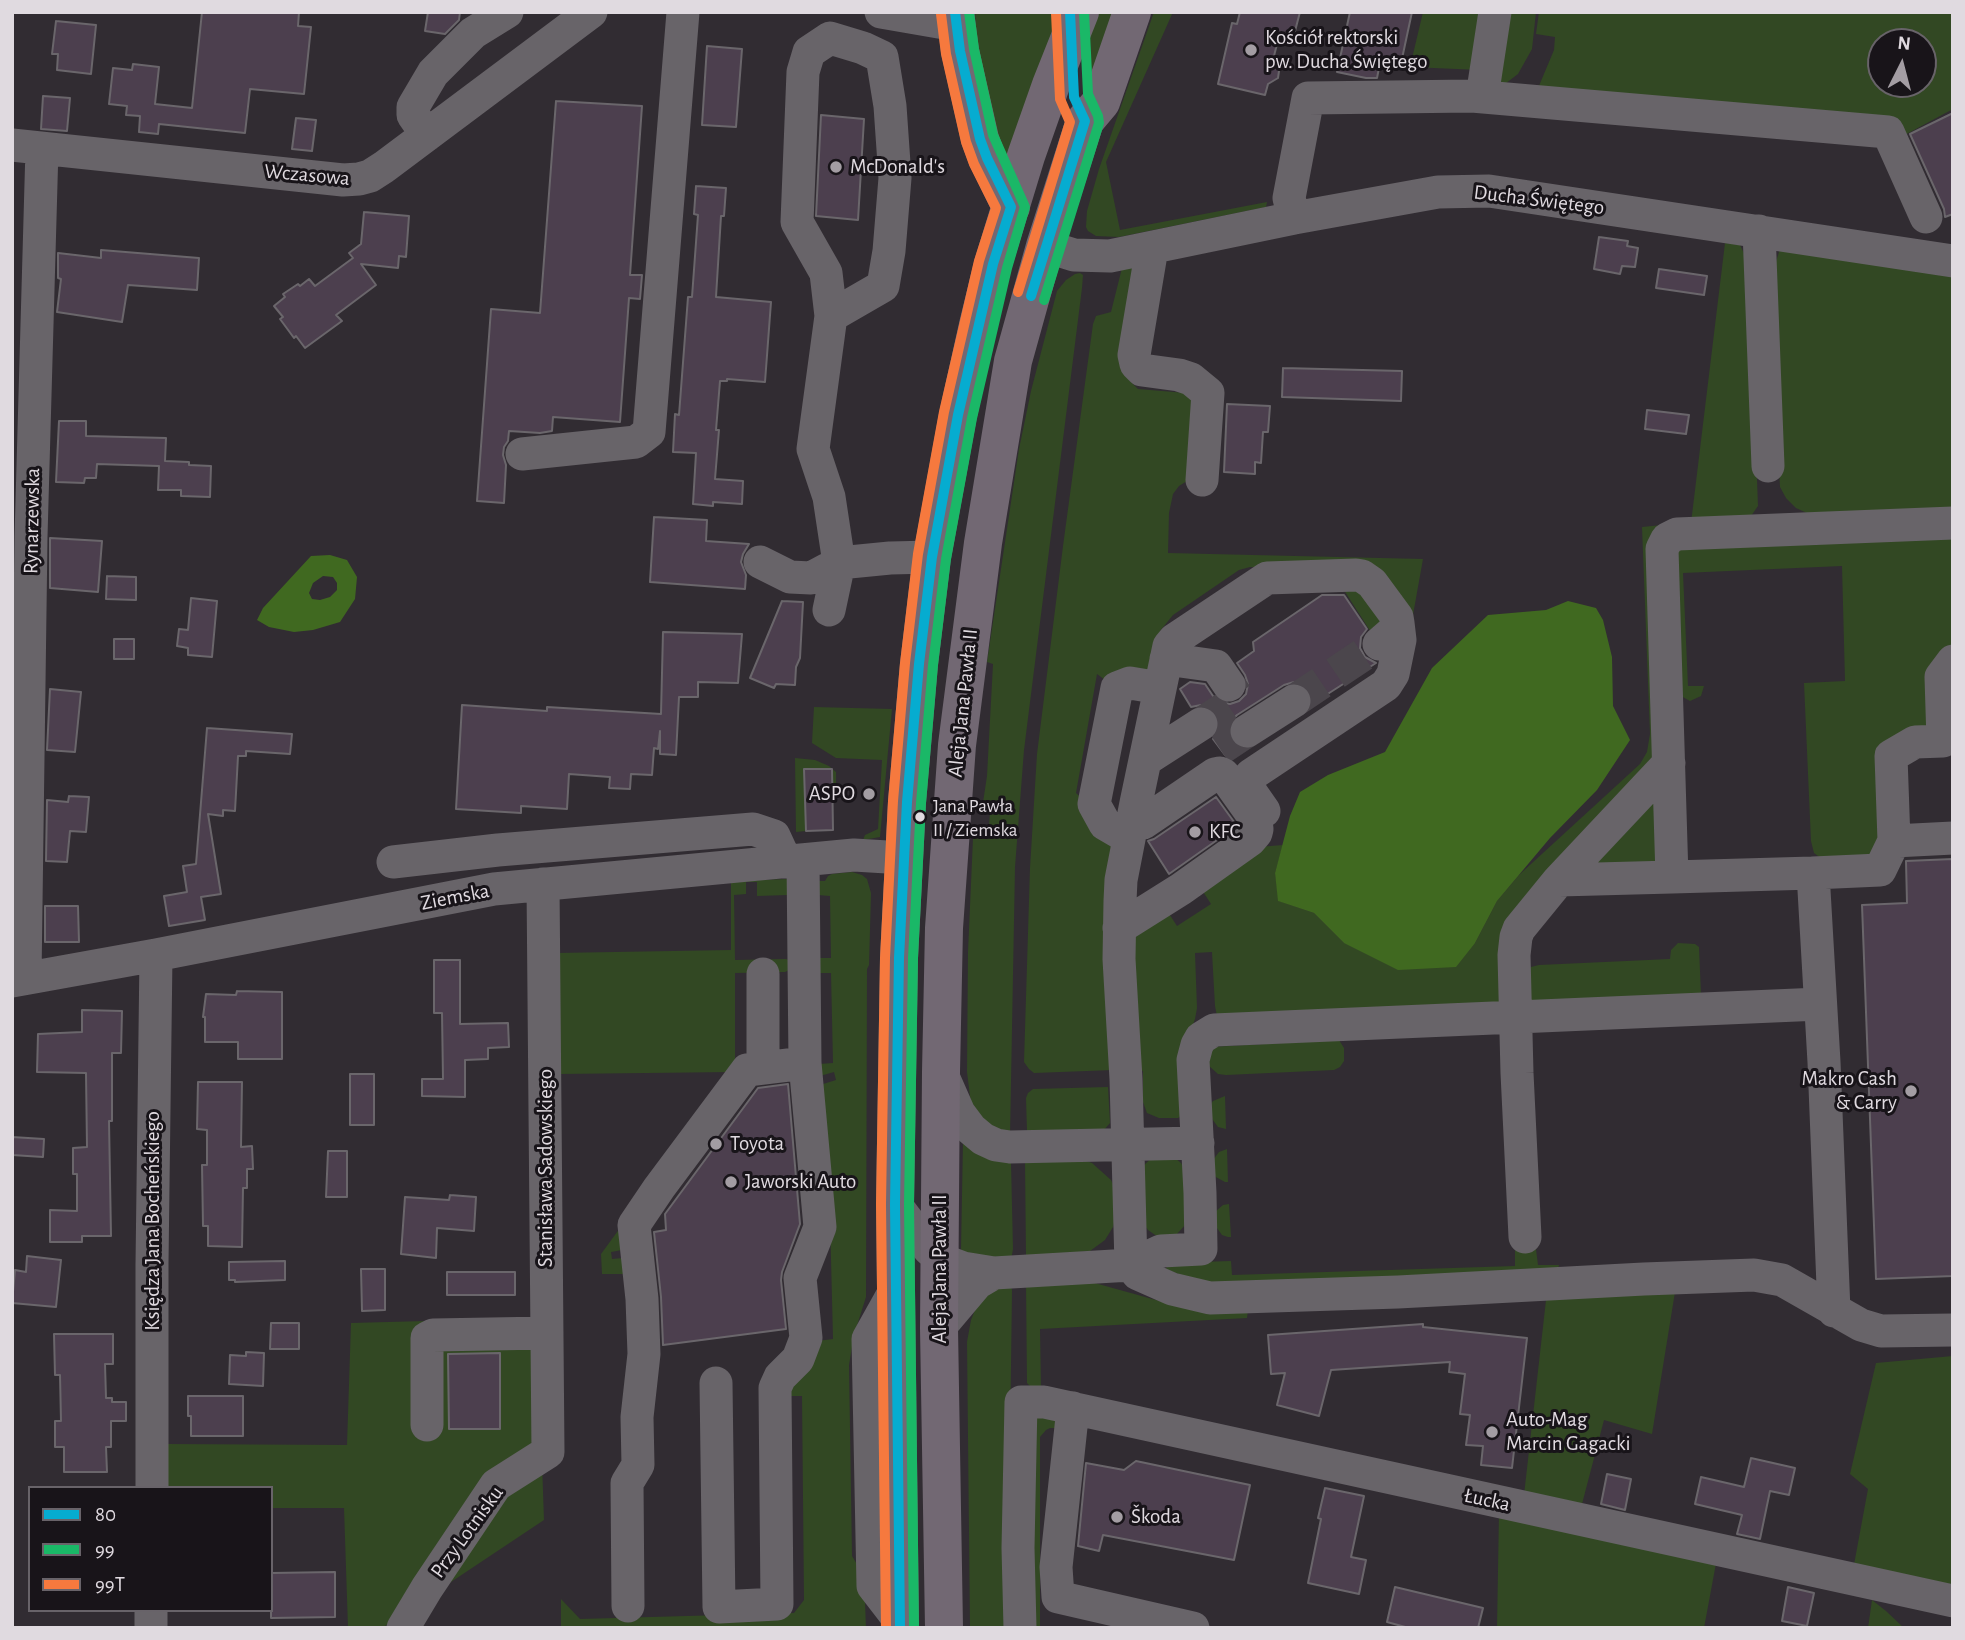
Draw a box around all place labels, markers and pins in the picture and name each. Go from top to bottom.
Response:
place label: Kościół rektorski pw. Ducha Świętego [1265,25,1428,75]
marker: Kościół rektorski pw. Ducha Świętego [1243,42,1259,58]
place label: McDonald's [850,154,945,180]
marker: McDonald's [828,159,844,175]
place label: ASPO [809,781,855,807]
marker: ASPO [861,786,877,802]
place label: Jana Pawła II / Ziemska [933,795,1018,839]
marker: Jana Pawła II / Ziemska [913,810,927,824]
place label: KFC [1209,819,1240,845]
marker: KFC [1187,824,1203,840]
place label: Makro Cash & Carry [1802,1066,1897,1116]
marker: Makro Cash & Carry [1903,1083,1919,1099]
place label: Toyota [730,1131,784,1157]
marker: Toyota [708,1136,724,1152]
place label: Jaworski Auto [745,1169,856,1195]
marker: Jaworski Auto [723,1174,739,1190]
place label: Auto-Mag Marcin Gagacki [1506,1407,1631,1457]
marker: Auto-Mag Marcin Gagacki [1484,1424,1500,1440]
place label: Škoda [1131,1504,1181,1530]
marker: Škoda [1109,1509,1125,1525]

